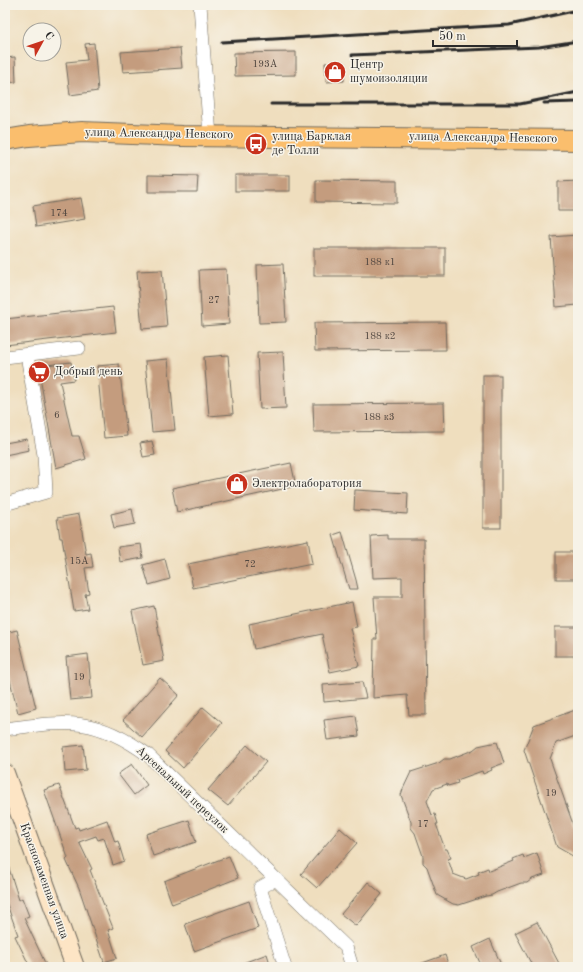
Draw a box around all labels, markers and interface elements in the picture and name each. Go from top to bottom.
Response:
north arrow [22,22,62,62]
scale bar [433,22,517,48]
text: С [42,30,55,43]
text: 50 m [439,30,466,43]
house number: 193А [252,59,278,69]
shop icon: Центр шумоизоляции [322,59,348,85]
place label: Центр шумоизоляции [350,59,428,85]
street label: улица Александра Невского [85,127,233,141]
bus stop icon: улица Барклая де Толли [243,131,269,157]
place label: улица Барклая де Толли [272,131,351,157]
street label: улица Александра Невского [409,131,557,145]
house number: 174 [50,208,68,218]
house number: 188 к1 [364,257,396,267]
house number: 27 [208,295,220,305]
house number: 188 к2 [364,331,396,341]
supermarket icon: Добрый день [26,359,52,385]
place label: Добрый день [54,366,123,378]
house number: 6 [54,410,60,420]
house number: 188 к3 [363,412,395,422]
shop icon: Электролаборатория [224,471,250,497]
place label: Электролаборатория [252,478,362,490]
house number: 15А [69,556,89,566]
house number: 72 [244,559,256,569]
house number: 19 [73,672,85,682]
street label: Арсенальный переулок [133,744,231,836]
house number: 19 [545,788,557,798]
house number: 17 [417,819,429,829]
street label: Краснокаменная улица [17,821,71,941]

